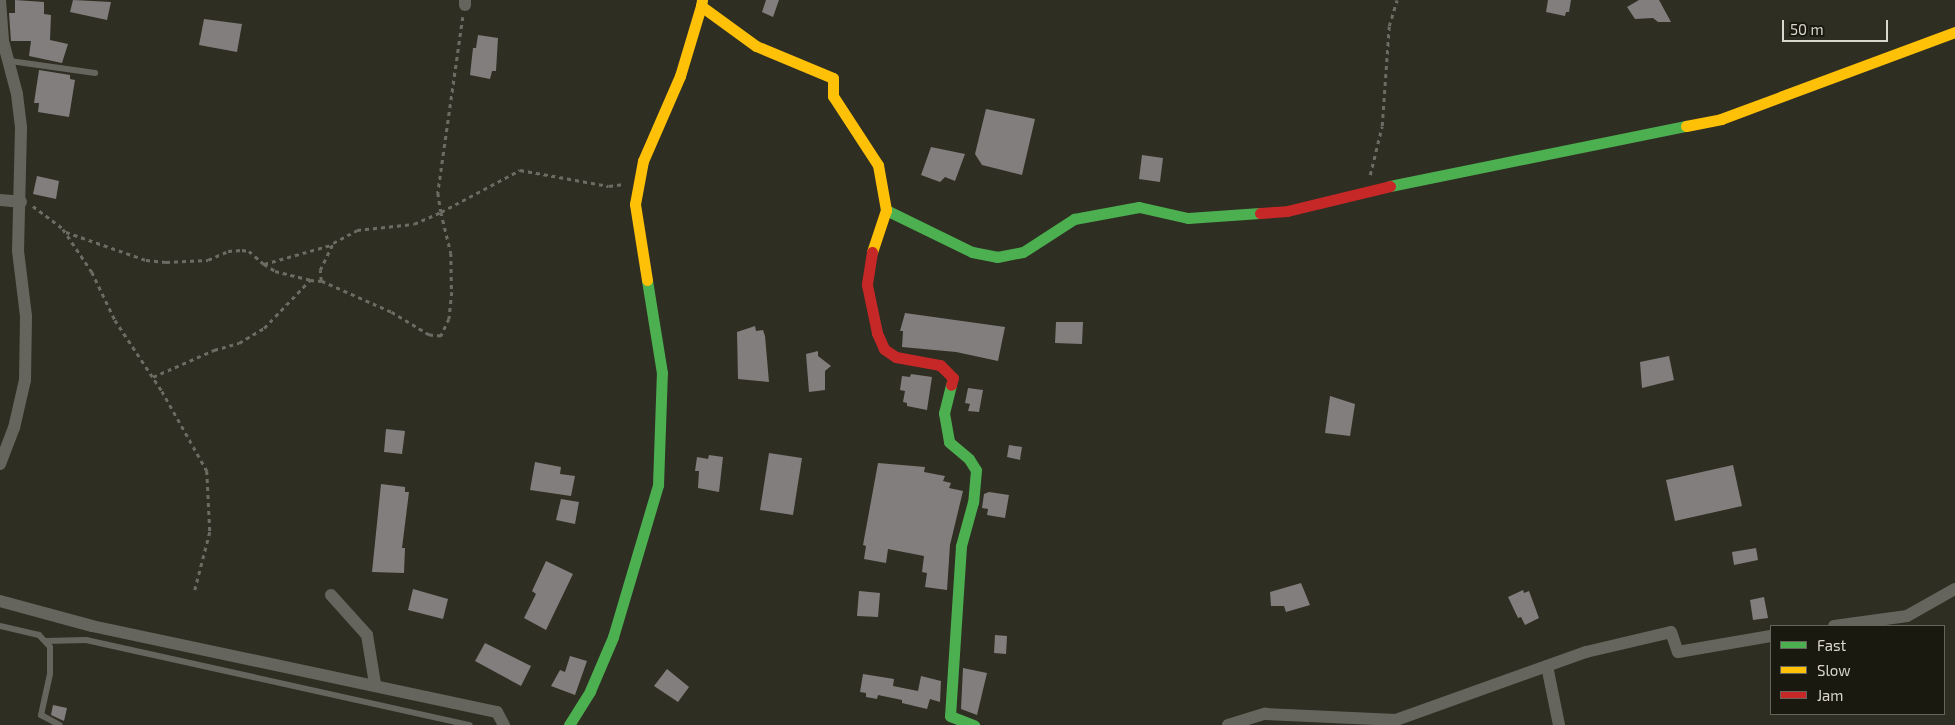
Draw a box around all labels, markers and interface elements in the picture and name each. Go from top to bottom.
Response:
scale bar [1785,10,1891,42]
text: 50 m [1790,20,1824,38]
legend [1770,625,1945,715]
text: Fast [1817,636,1846,654]
text: Slow [1817,661,1851,679]
text: Jam [1817,686,1843,704]

